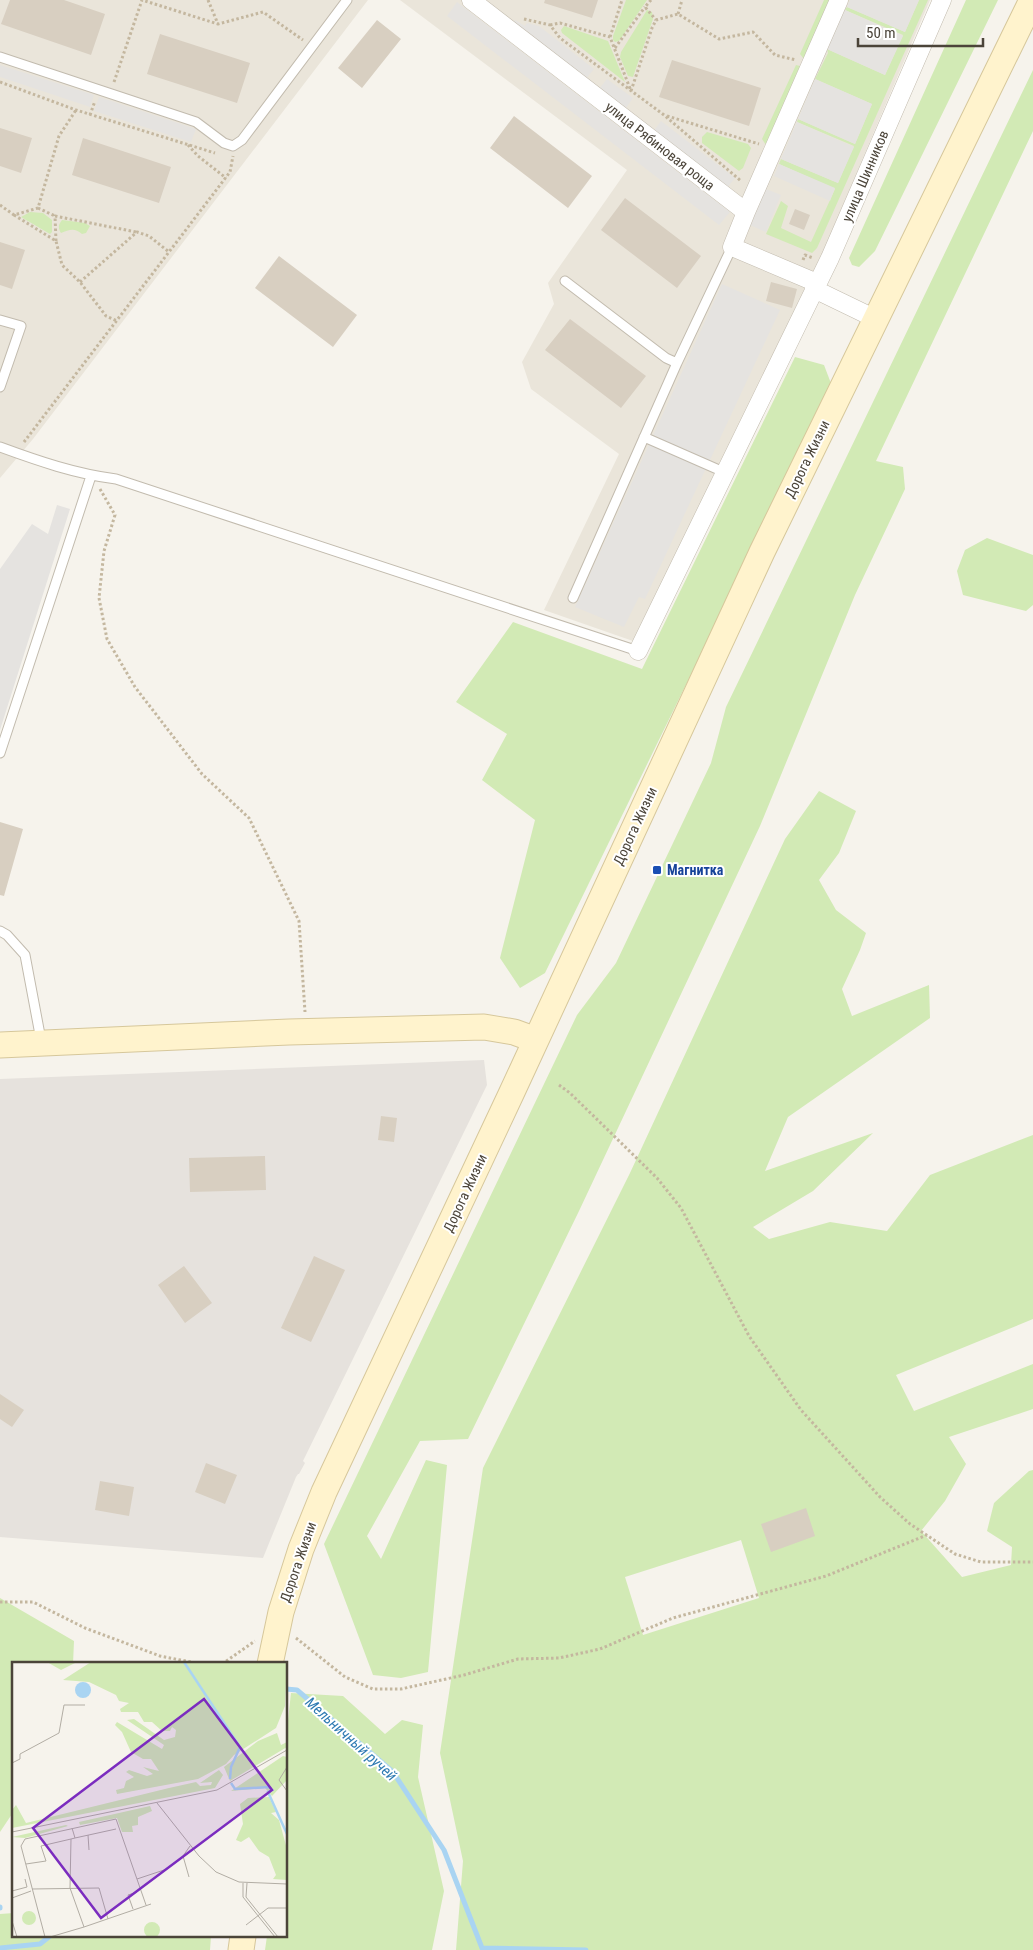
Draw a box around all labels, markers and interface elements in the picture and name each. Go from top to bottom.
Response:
scale bar [858,15,983,47]
text: 50 m [866,24,896,42]
street label: улица Рябиновая роща [602,98,718,194]
street label: улица Шинников [839,128,891,224]
street label: Дорога Жизни [781,418,833,500]
street label: Дорога Жизни [610,785,660,867]
place label: Магнитка [667,862,724,878]
marker: Магнитка [651,864,663,876]
street label: Дорога Жизни [440,1152,490,1234]
street label: Дорога Жизни [277,1520,319,1604]
inset map [12,1662,288,1938]
water label: Мельничный ручей [302,1693,400,1785]

